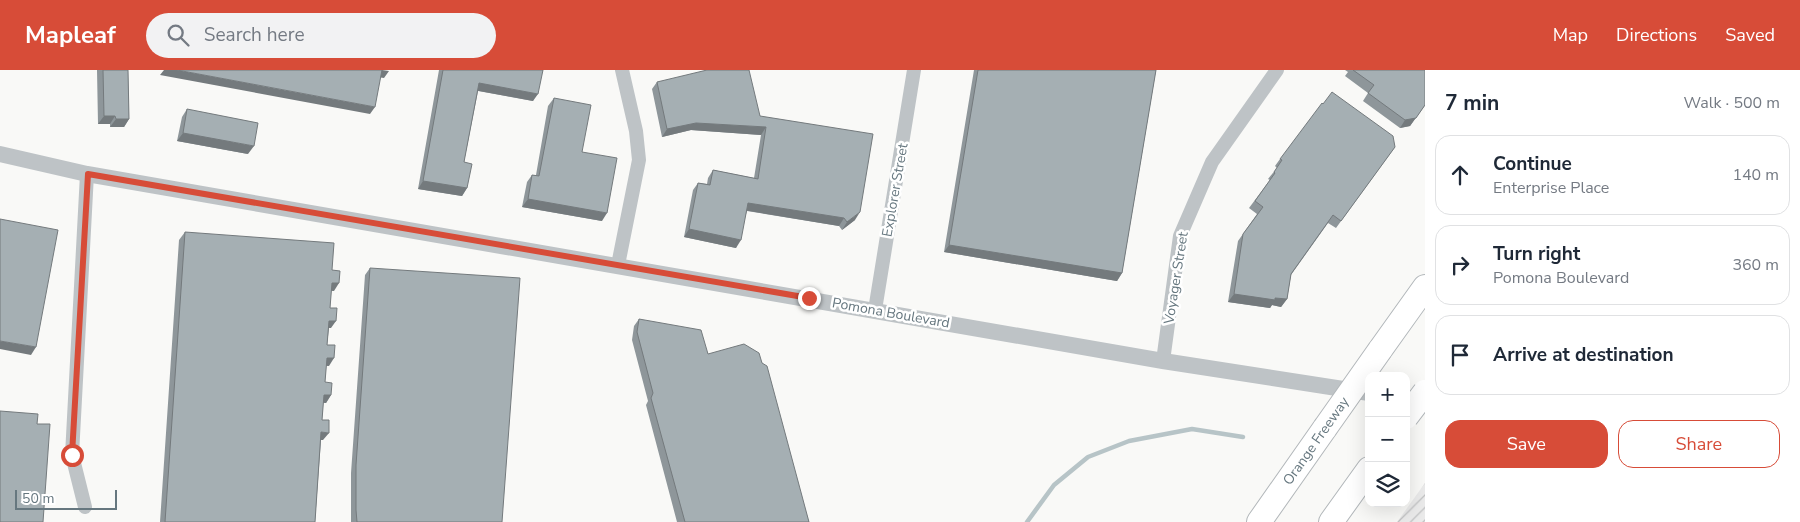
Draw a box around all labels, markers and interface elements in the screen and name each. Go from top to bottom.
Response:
search box [146,13,496,58]
text: Mapleaf [25,19,116,51]
icon: search [164,21,192,49]
text: Search here [204,22,305,48]
text: Map [1553,23,1588,47]
text: Directions [1616,23,1697,47]
text: Saved [1725,23,1775,47]
text: 7 min [1445,89,1499,117]
text: Walk · 500 m [1684,92,1780,114]
street label: Explorer Street [877,142,913,238]
text: Continue [1493,151,1572,177]
icon: ahead [1446,161,1474,189]
text: 140 m [1732,164,1779,186]
text: Enterprise Place [1493,177,1609,199]
street label: Voyager Street [1159,230,1193,327]
text: Turn right [1493,241,1580,267]
icon: right [1446,251,1474,279]
text: 360 m [1732,254,1779,276]
text: Pomona Boulevard [1493,267,1629,289]
route end [798,287,821,310]
street label: Pomona Boulevard [831,293,951,333]
icon: arrive [1446,341,1474,369]
text: Arrive at destination [1493,342,1674,368]
map controls [1365,372,1410,507]
button: + [1365,372,1410,417]
street label: Orange Freeway [1278,392,1354,489]
button: − [1365,417,1410,462]
button: Save [1445,420,1608,468]
button: Share [1618,420,1780,468]
route start [61,444,84,467]
button: layers [1365,462,1410,507]
scale bar [15,487,118,510]
text: 50 m [22,489,54,508]

